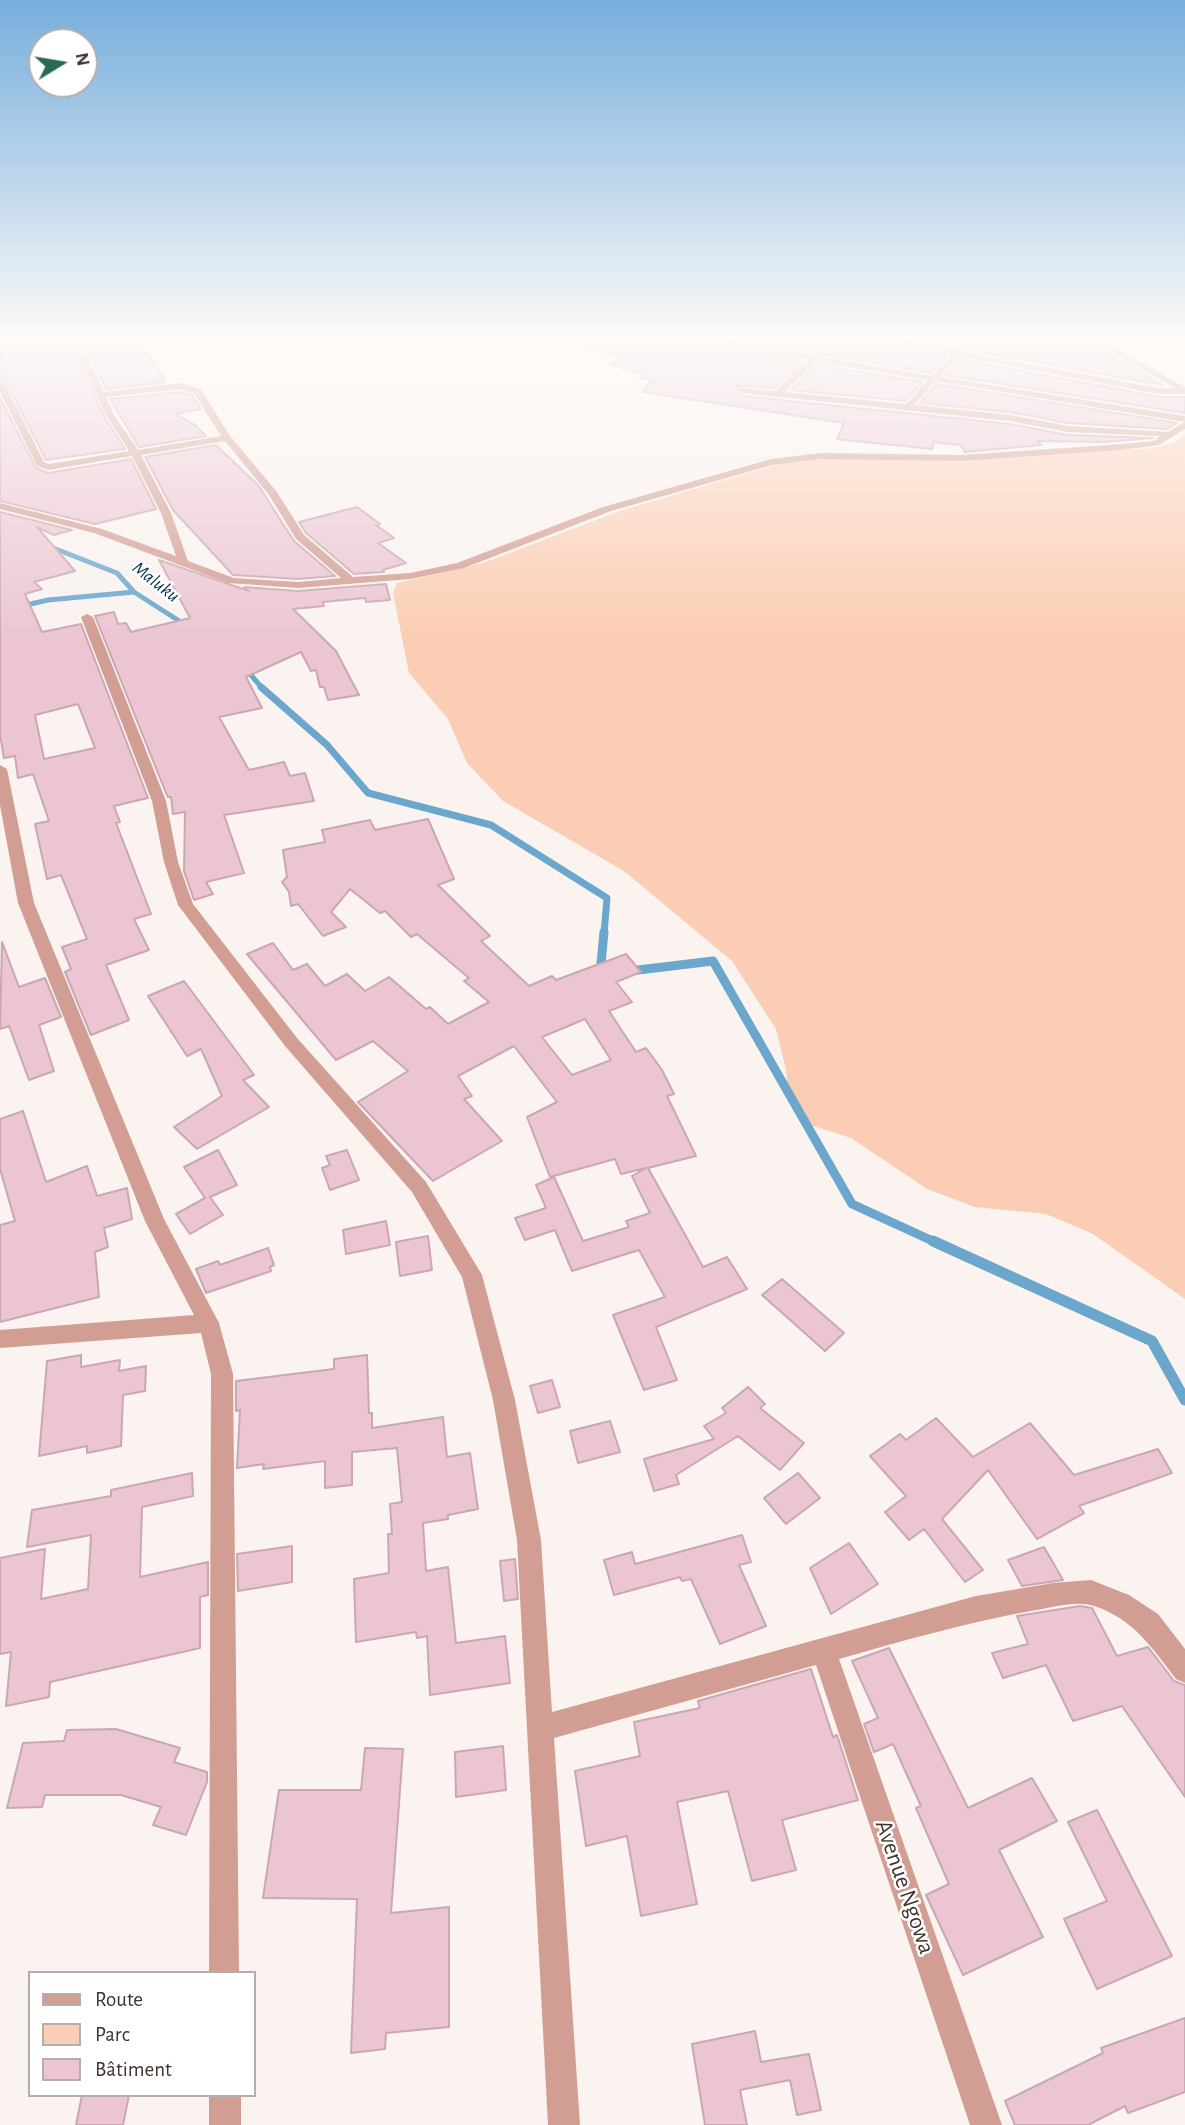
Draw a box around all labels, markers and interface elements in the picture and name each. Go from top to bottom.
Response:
north arrow [28,28,98,98]
text: N [72,51,93,68]
water label: Maluku [128,557,184,607]
street label: Avenue Ngowa [869,1816,941,1958]
legend [28,1971,256,2097]
text: Route [95,1989,143,2010]
text: Parc [95,2024,130,2045]
text: Bâtiment [95,2059,172,2080]

